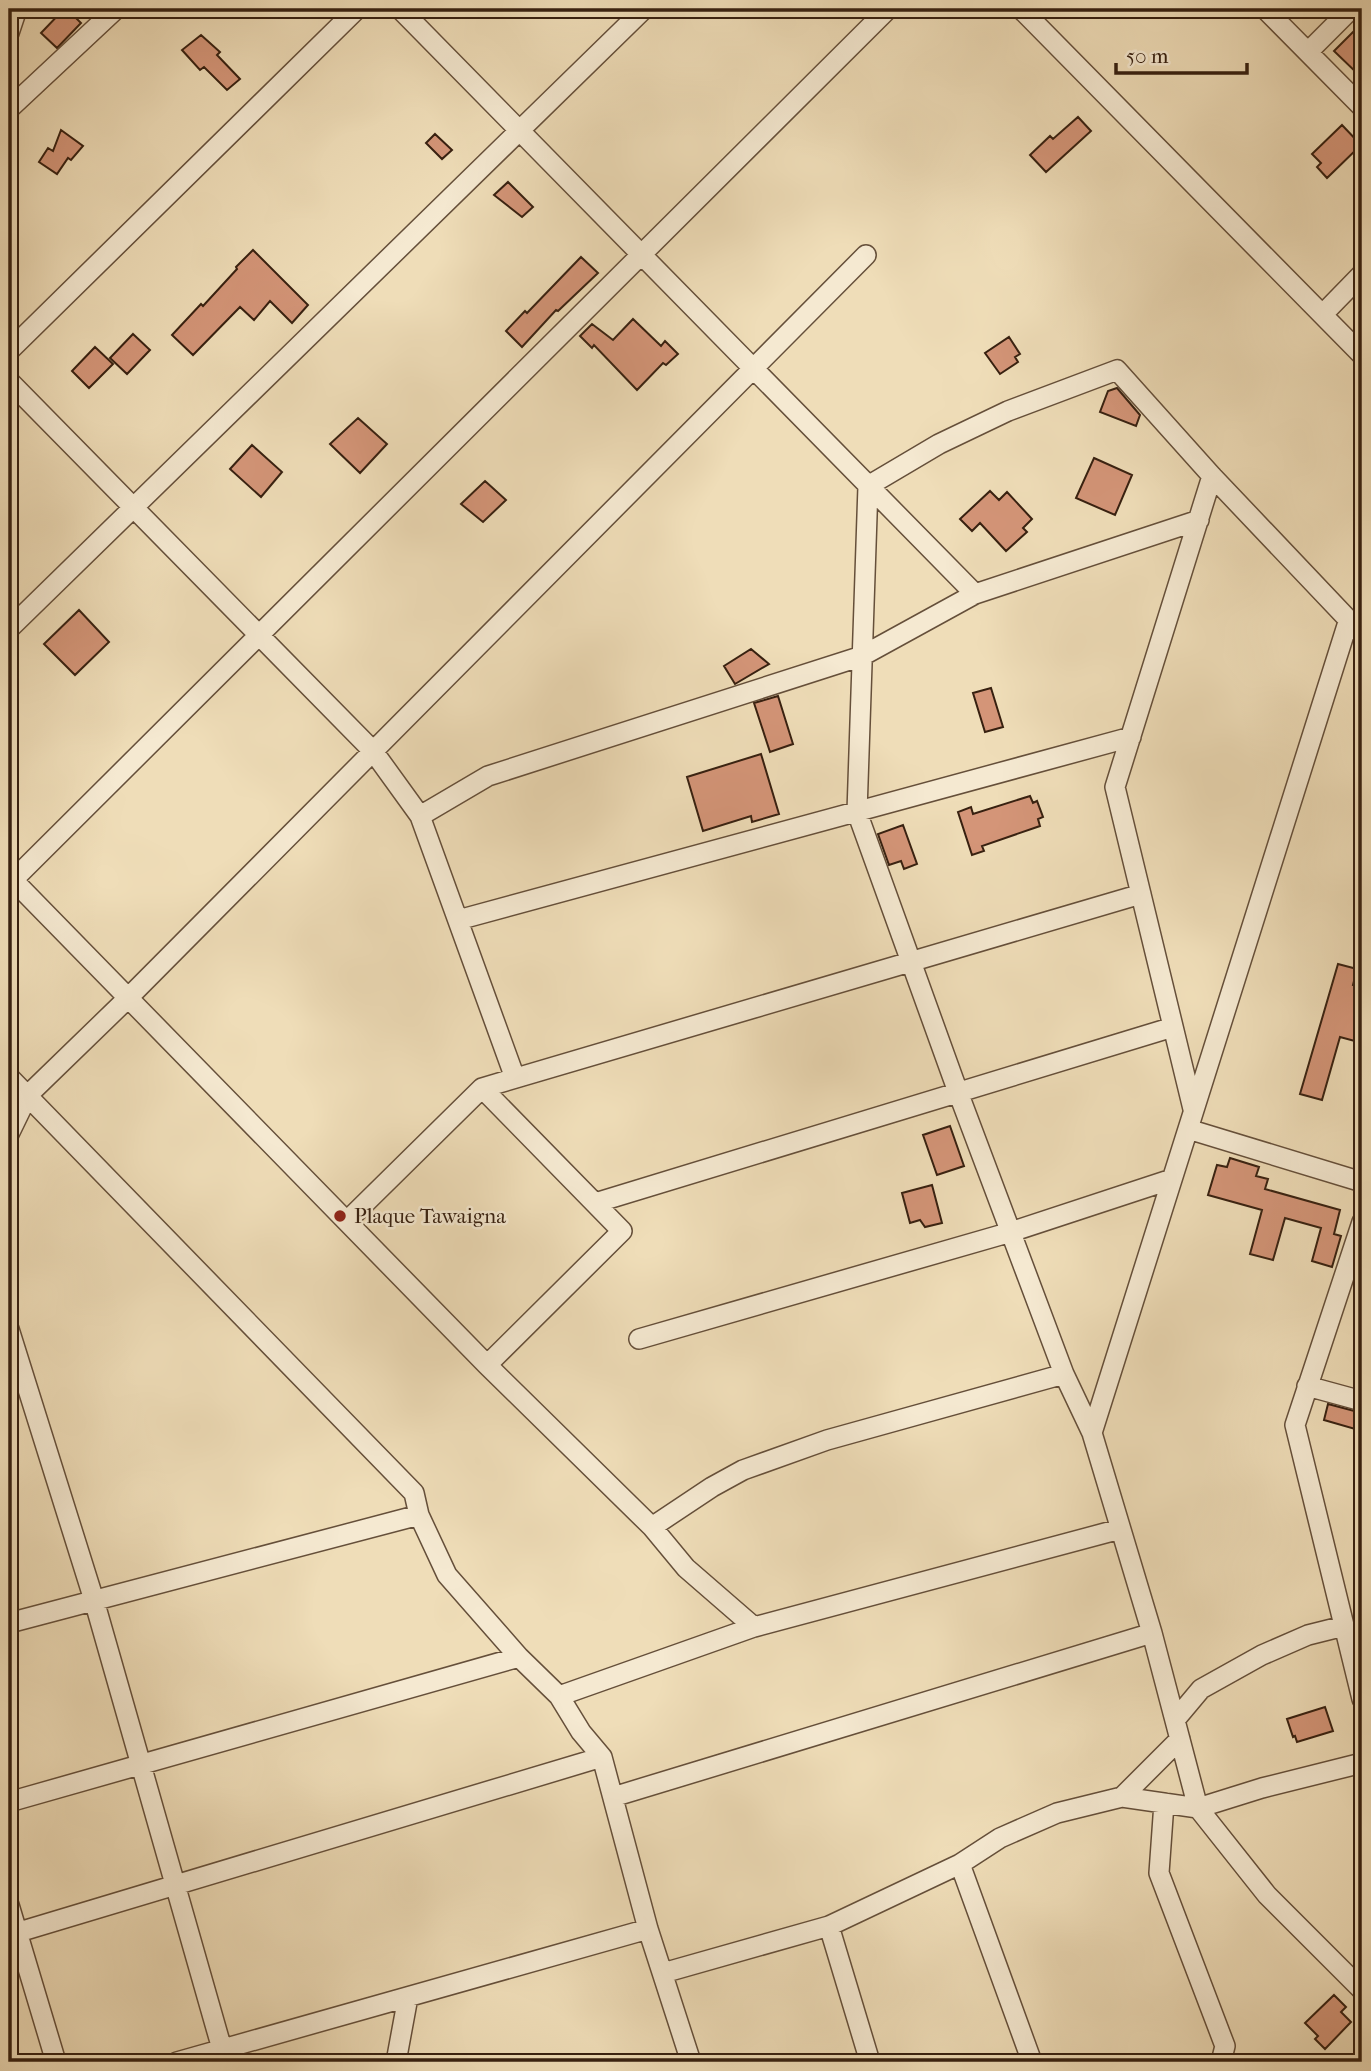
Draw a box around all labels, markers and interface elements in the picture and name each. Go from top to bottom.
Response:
scale bar [1116,32,1247,76]
text: 50 m [1126,44,1169,68]
place label: Plaque Tawaigna [354,1204,506,1228]
marker: Plaque Tawaigna [332,1208,348,1224]

